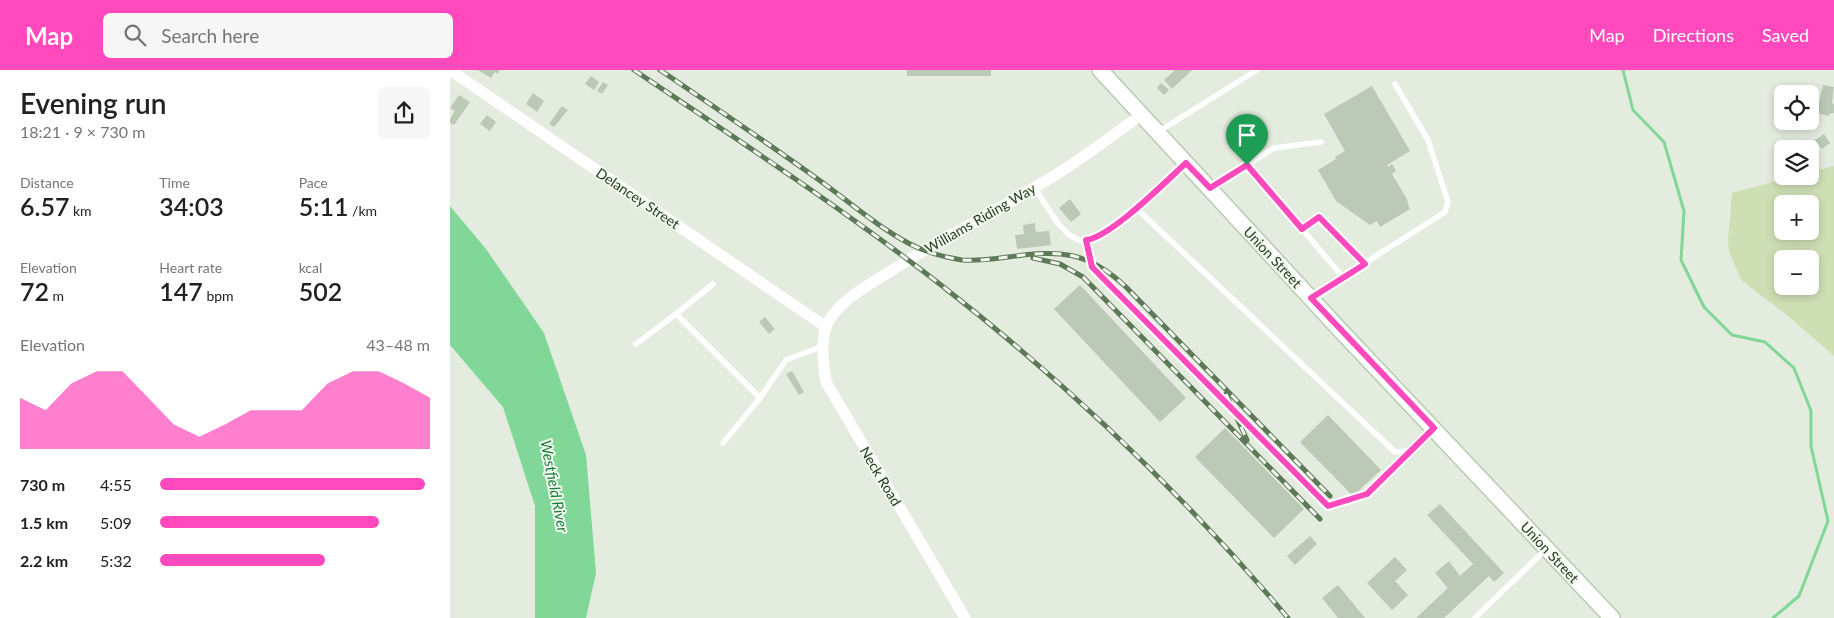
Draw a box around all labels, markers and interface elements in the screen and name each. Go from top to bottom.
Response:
search box [103,13,453,58]
text: Map [25,21,73,50]
icon: search [121,21,149,49]
text: Search here [161,24,259,47]
text: Map [1589,24,1625,46]
text: Directions [1653,24,1734,46]
text: Saved [1762,24,1809,46]
map controls [1774,85,1819,295]
button: locate [1774,85,1819,130]
text: Evening run [20,86,166,120]
button: share [378,87,430,139]
pin [1226,114,1268,165]
icon: arrive [1233,121,1261,149]
text: 18:21 · 9 × 730 m [20,122,145,141]
button: layers [1774,140,1819,185]
street label: Delancey Street [593,164,683,232]
text: Distance [20,174,74,191]
text: Time [159,174,190,191]
text: Pace [299,174,328,191]
street label: Williams Riding Way [921,179,1039,257]
text: 6.57 [20,191,69,221]
text: 34:03 [159,191,224,221]
text: 5:11 [299,191,349,221]
button: + [1774,195,1819,240]
text: km [69,202,92,219]
text: /km [349,202,377,219]
street label: Union Street [1240,223,1306,291]
button: − [1774,250,1819,295]
text: Elevation [20,259,77,276]
text: Heart rate [159,259,222,276]
text: kcal [299,259,322,276]
text: 72 [20,276,49,306]
text: 147 [159,276,203,306]
text: 502 [299,276,342,306]
text: m [49,287,64,304]
text: bpm [203,287,234,304]
text: Elevation [20,335,85,354]
text: 43–48 m [366,335,430,354]
water label: Westfield River [537,438,573,534]
street label: Neck Road [857,443,905,509]
text: 730 m [20,475,65,494]
text: 4:55 [100,475,132,494]
text: 1.5 km [20,513,68,532]
text: 5:09 [100,513,132,532]
street label: Union Street [1517,518,1583,586]
text: 2.2 km [20,551,68,570]
text: 5:32 [100,551,132,570]

